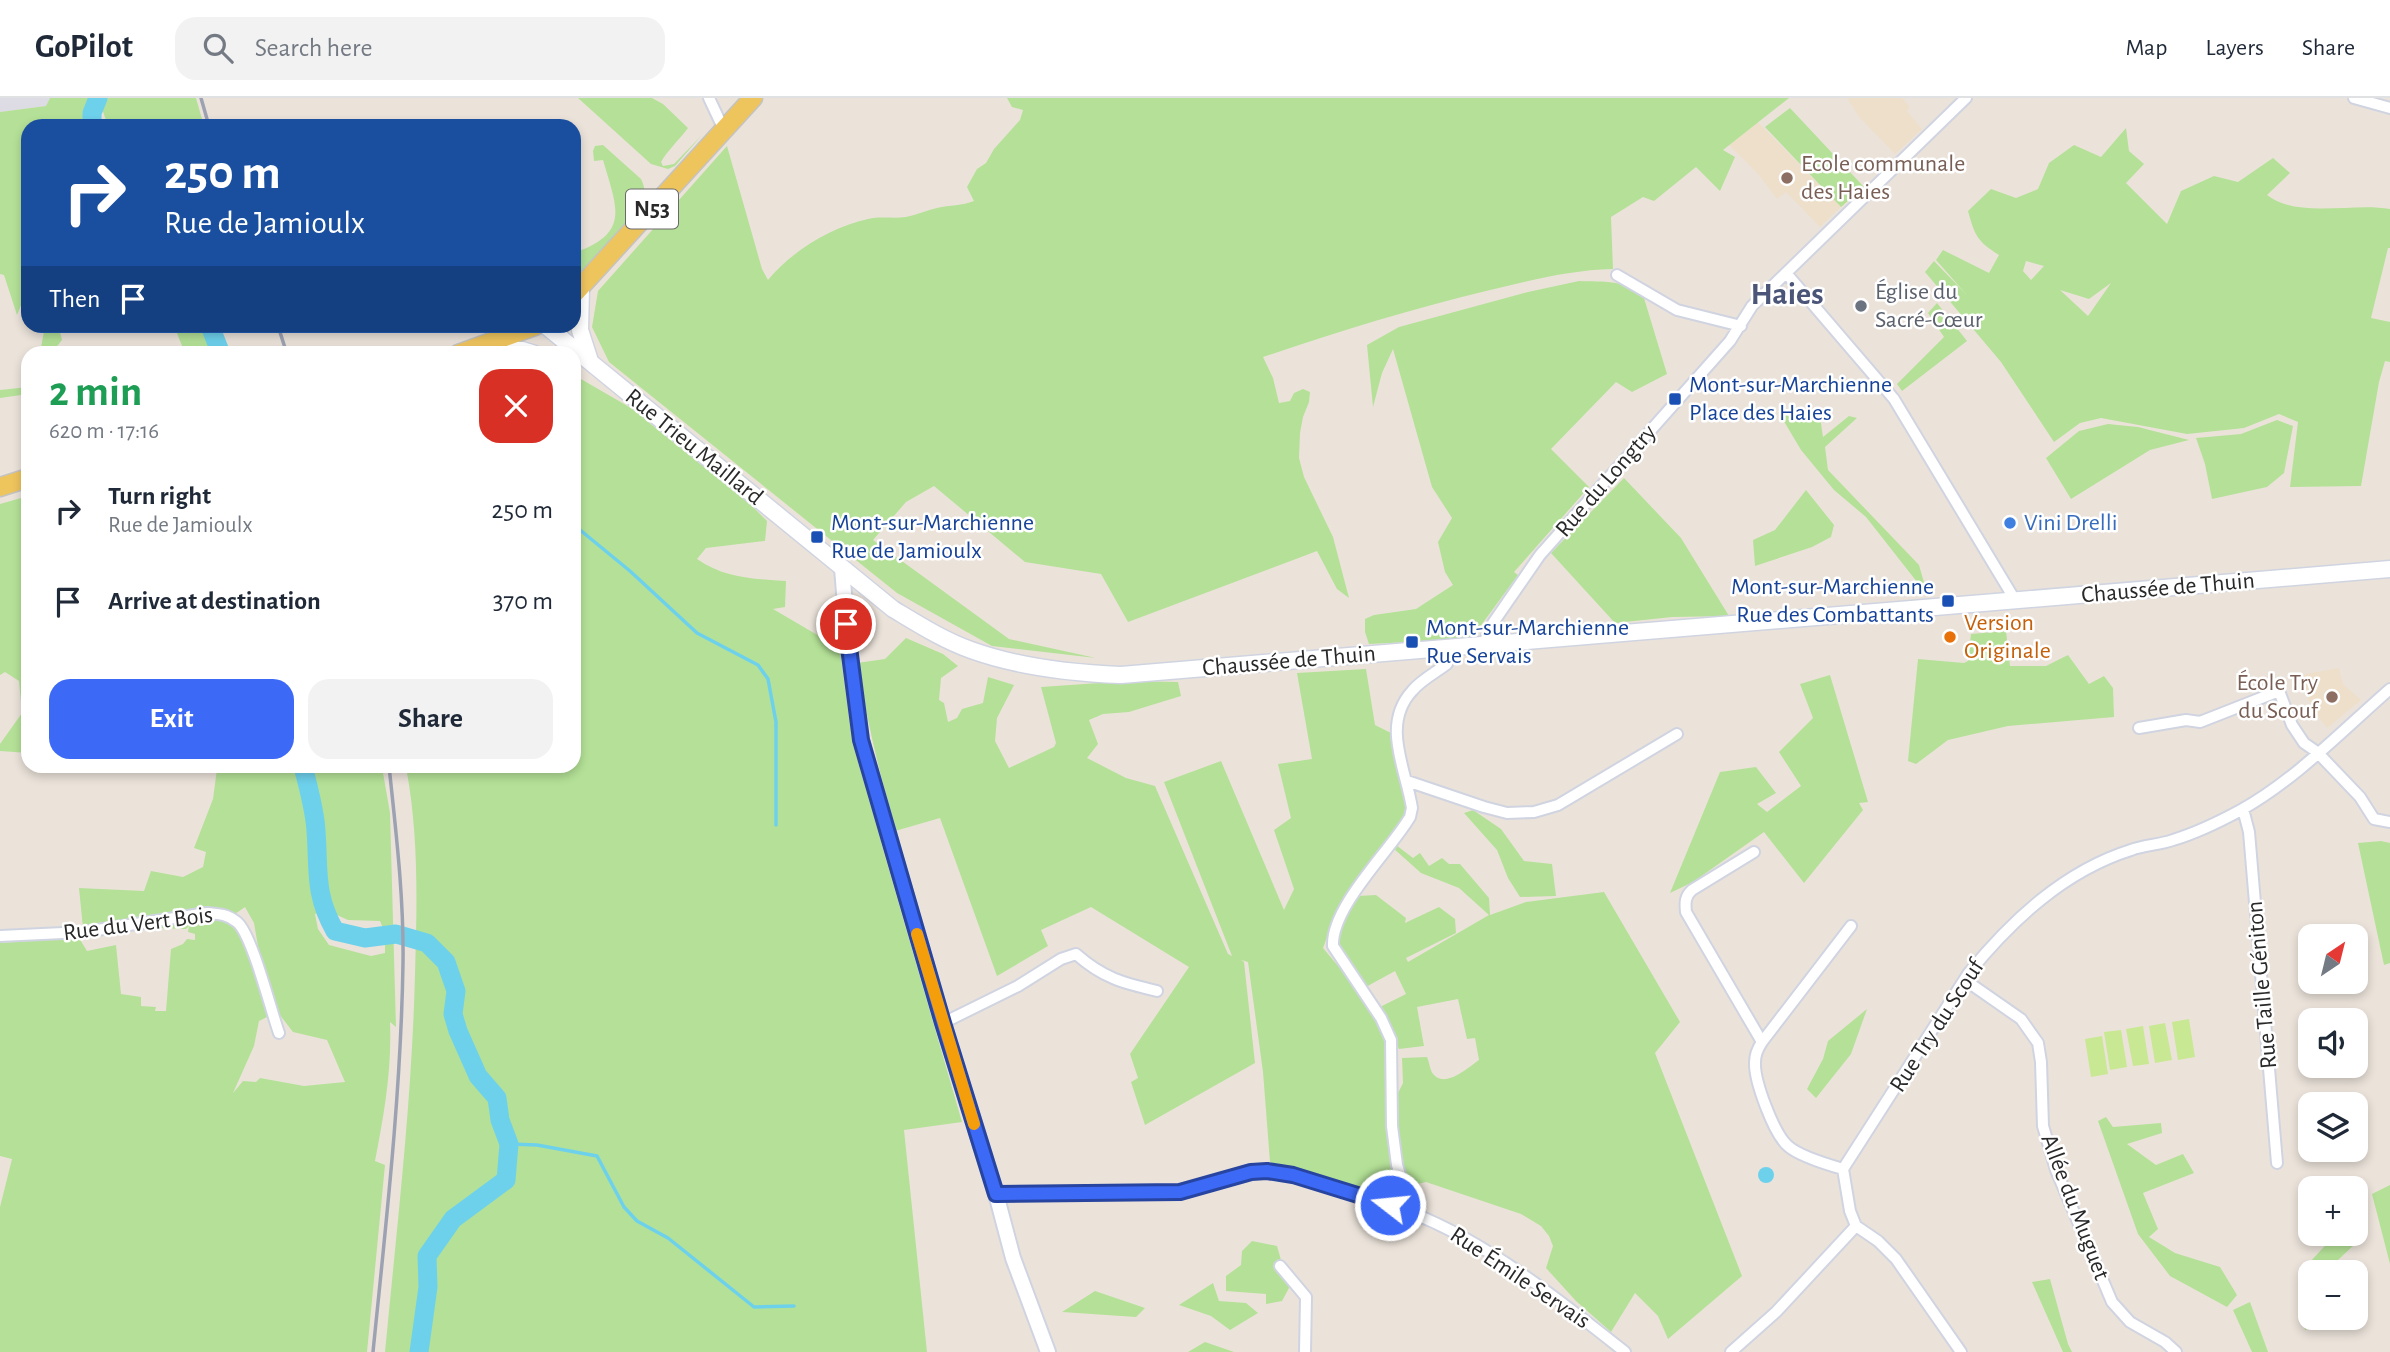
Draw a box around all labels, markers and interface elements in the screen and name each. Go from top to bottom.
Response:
search box [175,17,665,80]
icon: search [199,29,237,67]
text: GoPilot [35,31,133,64]
text: Search here [255,35,372,61]
text: Map [2125,36,2167,60]
text: Layers [2205,36,2264,60]
text: Share [2302,36,2355,60]
icon: right [49,147,140,238]
text: 250 m [164,149,281,198]
place label: Ecole communale des Haies [1801,152,1965,204]
marker: Ecole communale des Haies [1779,170,1795,186]
road number: N53 [626,190,678,228]
text: Rue de Jamioulx [164,207,365,239]
district label: Haies [1751,278,1823,310]
place label: Église du Sacré-Cœur [1875,278,1983,332]
icon: arrive [114,280,152,318]
text: Then [49,286,100,312]
marker: Église du Sacré-Cœur [1853,298,1869,314]
button: close [479,369,553,443]
text: 2 min [49,371,142,413]
place label: Mont-sur-Marchienne Place des Haies [1689,373,1892,425]
street label: Rue Trieu Maillard [621,384,767,510]
marker: Mont-sur-Marchienne Place des Haies [1667,391,1683,407]
text: 620 m · 17:16 [49,420,159,443]
street label: Rue du Longtry [1551,420,1661,542]
text: Turn right [108,483,211,509]
icon: right [49,492,87,530]
text: 250 m [491,497,553,523]
place label: Mont-sur-Marchienne Rue de Jamioulx [831,511,1034,563]
place label: Vini Drelli [2024,511,2117,535]
text: Rue de Jamioulx [108,514,252,537]
marker: Vini Drelli [2002,515,2018,531]
marker: Mont-sur-Marchienne Rue de Jamioulx [809,529,825,545]
street label: Chaussée de Thuin [2080,568,2256,608]
place label: Mont-sur-Marchienne Rue des Combattants [1731,575,1934,627]
icon: arrive [49,583,87,621]
text: Arrive at destination [108,588,321,614]
text: 370 m [493,588,553,614]
marker: Mont-sur-Marchienne Rue des Combattants [1940,593,1956,609]
pin [816,594,876,654]
icon: arrive [827,605,865,643]
place label: Version Originale [1964,611,2051,663]
place label: Mont-sur-Marchienne Rue Servais [1426,616,1629,668]
marker: Version Originale [1942,629,1958,645]
marker: Mont-sur-Marchienne Rue Servais [1404,634,1420,650]
street label: Chaussée de Thuin [1201,641,1377,681]
place label: École Try du Scouf [2237,669,2320,723]
button: Exit [49,679,294,759]
button: Share [308,679,553,759]
marker: École Try du Scouf [2324,689,2340,705]
street label: Rue Taille Géniton [2243,900,2281,1070]
street label: Rue du Vert Bois [62,903,214,945]
north arrow [2298,924,2368,994]
map controls [2298,924,2368,1330]
street label: Rue Try du Scouf [1885,954,1989,1096]
button: sound [2298,1008,2368,1078]
button: layers [2298,1092,2368,1162]
street label: Allée du Muguet [2036,1131,2114,1283]
position arrow [1353,1168,1427,1242]
button: + [2298,1176,2368,1246]
street label: Rue Émile Servais [1446,1221,1595,1333]
button: − [2298,1260,2368,1330]

